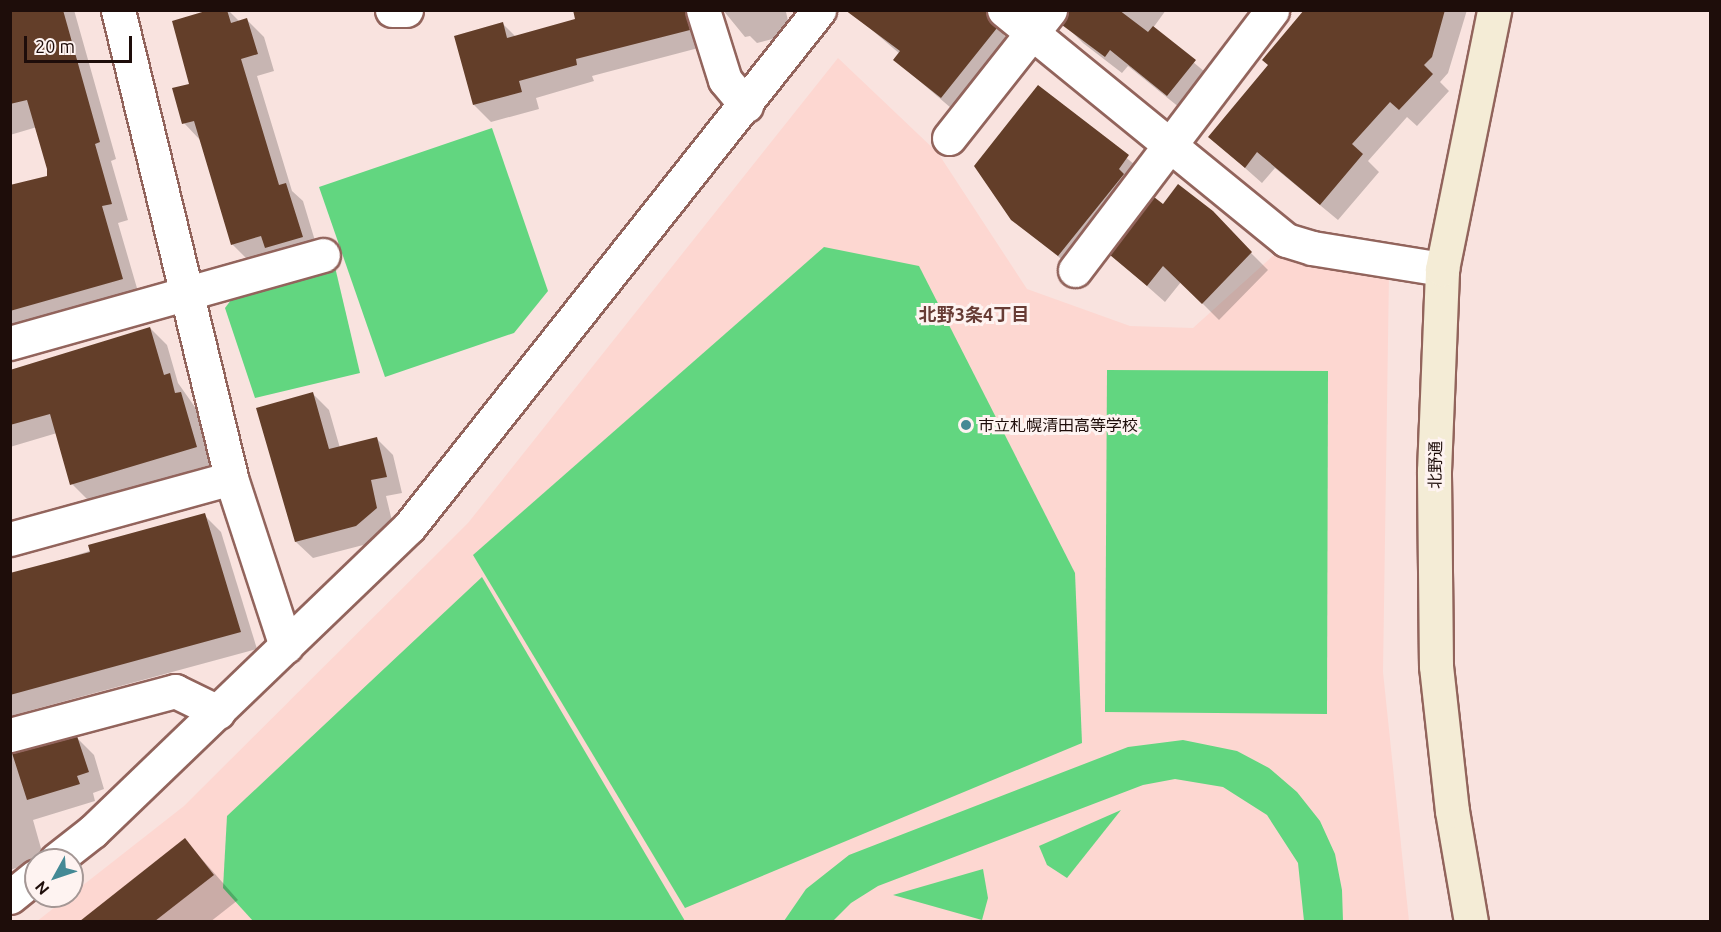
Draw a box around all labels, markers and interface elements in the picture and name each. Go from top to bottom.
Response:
scale bar [27,24,135,62]
text: 20 m [35,36,75,56]
district label: 北野3条4丁目 [919,303,1029,325]
place label: 市立札幌清田高等学校 [978,415,1138,435]
marker: 市立札幌清田高等学校 [959,418,973,432]
street label: 北野通 [1425,441,1445,489]
north arrow [24,848,84,908]
text: N [31,878,52,899]

